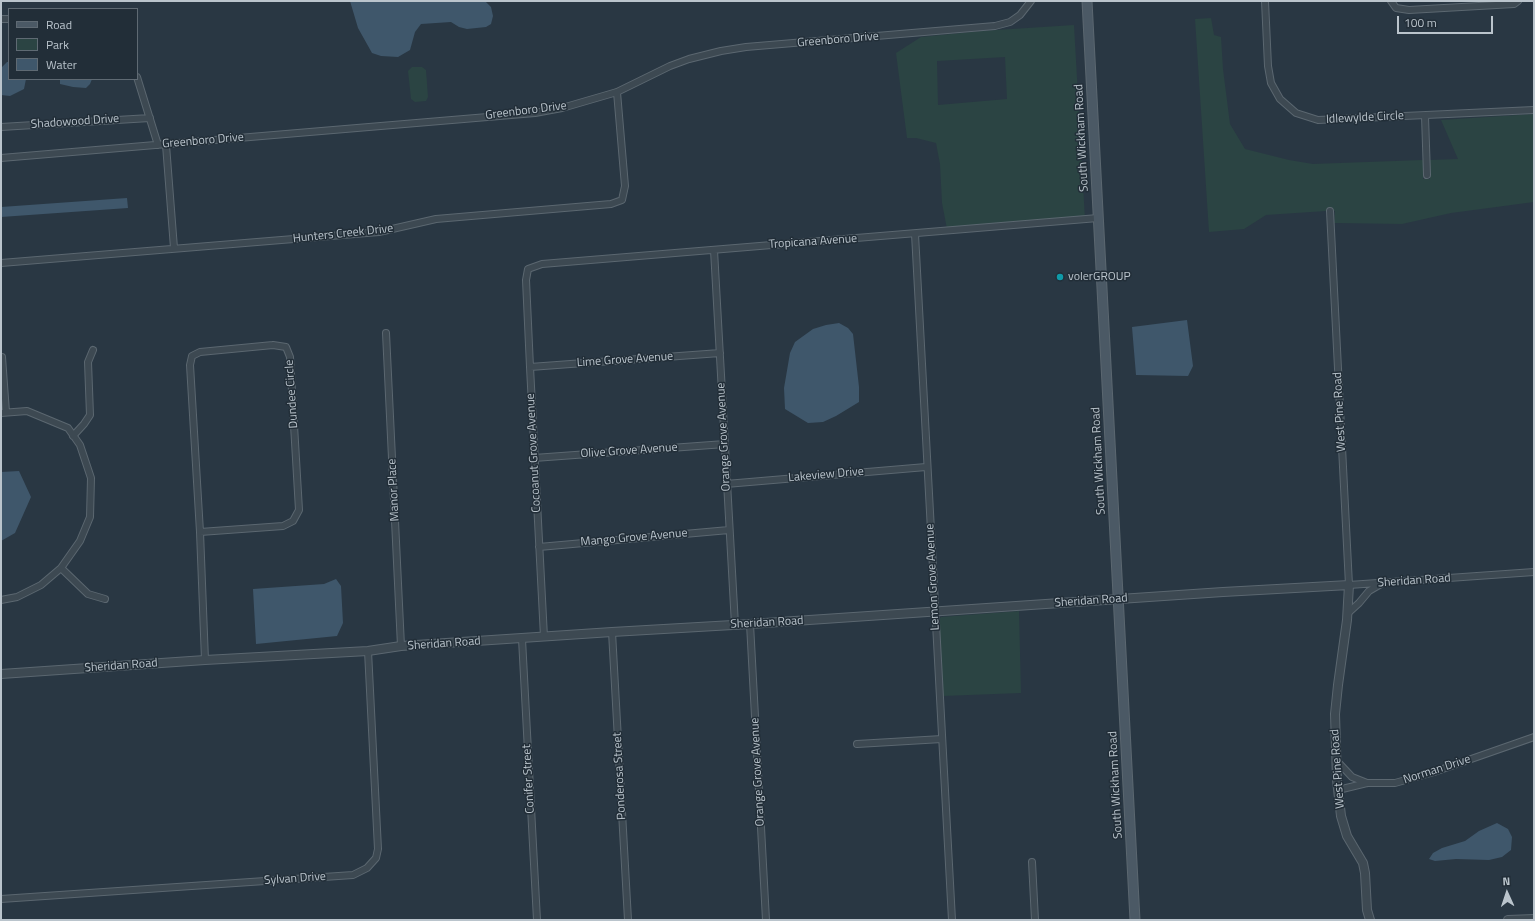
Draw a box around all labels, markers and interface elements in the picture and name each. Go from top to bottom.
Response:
legend [8,8,138,80]
scale bar [1399,8,1495,34]
text: 100 m [1404,13,1437,32]
text: Road [46,15,72,34]
street label: Greenboro Drive [797,29,879,51]
text: Park [46,35,69,54]
text: Water [46,55,77,74]
street label: South Wickham Road [1072,84,1092,192]
street label: Greenboro Drive [484,99,568,123]
street label: Idlewylde Circle [1326,109,1404,127]
street label: Shadowood Drive [30,112,120,132]
street label: Greenboro Drive [162,130,244,152]
street label: Hunters Creek Drive [292,222,394,246]
street label: Tropicana Avenue [768,232,858,252]
place label: volerGROUP [1068,270,1131,284]
marker: volerGROUP [1055,272,1065,282]
street label: Lime Grove Avenue [576,349,674,371]
street label: Dundee Circle [282,359,302,429]
street label: West Pine Road [1331,372,1349,452]
street label: Orange Grove Avenue [714,382,734,492]
street label: Cocoanut Grove Avenue [524,393,544,513]
street label: South Wickham Road [1089,407,1109,515]
street label: Olive Grove Avenue [580,440,678,462]
street label: Manor Place [385,458,403,522]
street label: Lakeview Drive [788,465,864,485]
street label: Lemon Grove Avenue [923,523,943,631]
street label: Mango Grove Avenue [580,526,688,550]
street label: Sheridan Road [1377,571,1451,591]
street label: Sheridan Road [1054,591,1128,611]
street label: Sheridan Road [730,614,804,632]
street label: Sheridan Road [407,634,481,654]
street label: Sheridan Road [84,656,158,676]
street label: Orange Grove Avenue [748,717,768,827]
street label: West Pine Road [1328,729,1348,809]
street label: South Wickham Road [1106,731,1126,839]
street label: Ponderosa Street [611,732,629,820]
street label: Conifer Street [520,744,538,814]
street label: Norman Drive [1402,752,1472,788]
street label: Sylvan Drive [264,870,326,888]
north arrow [1487,873,1527,913]
text: N [1502,873,1511,889]

